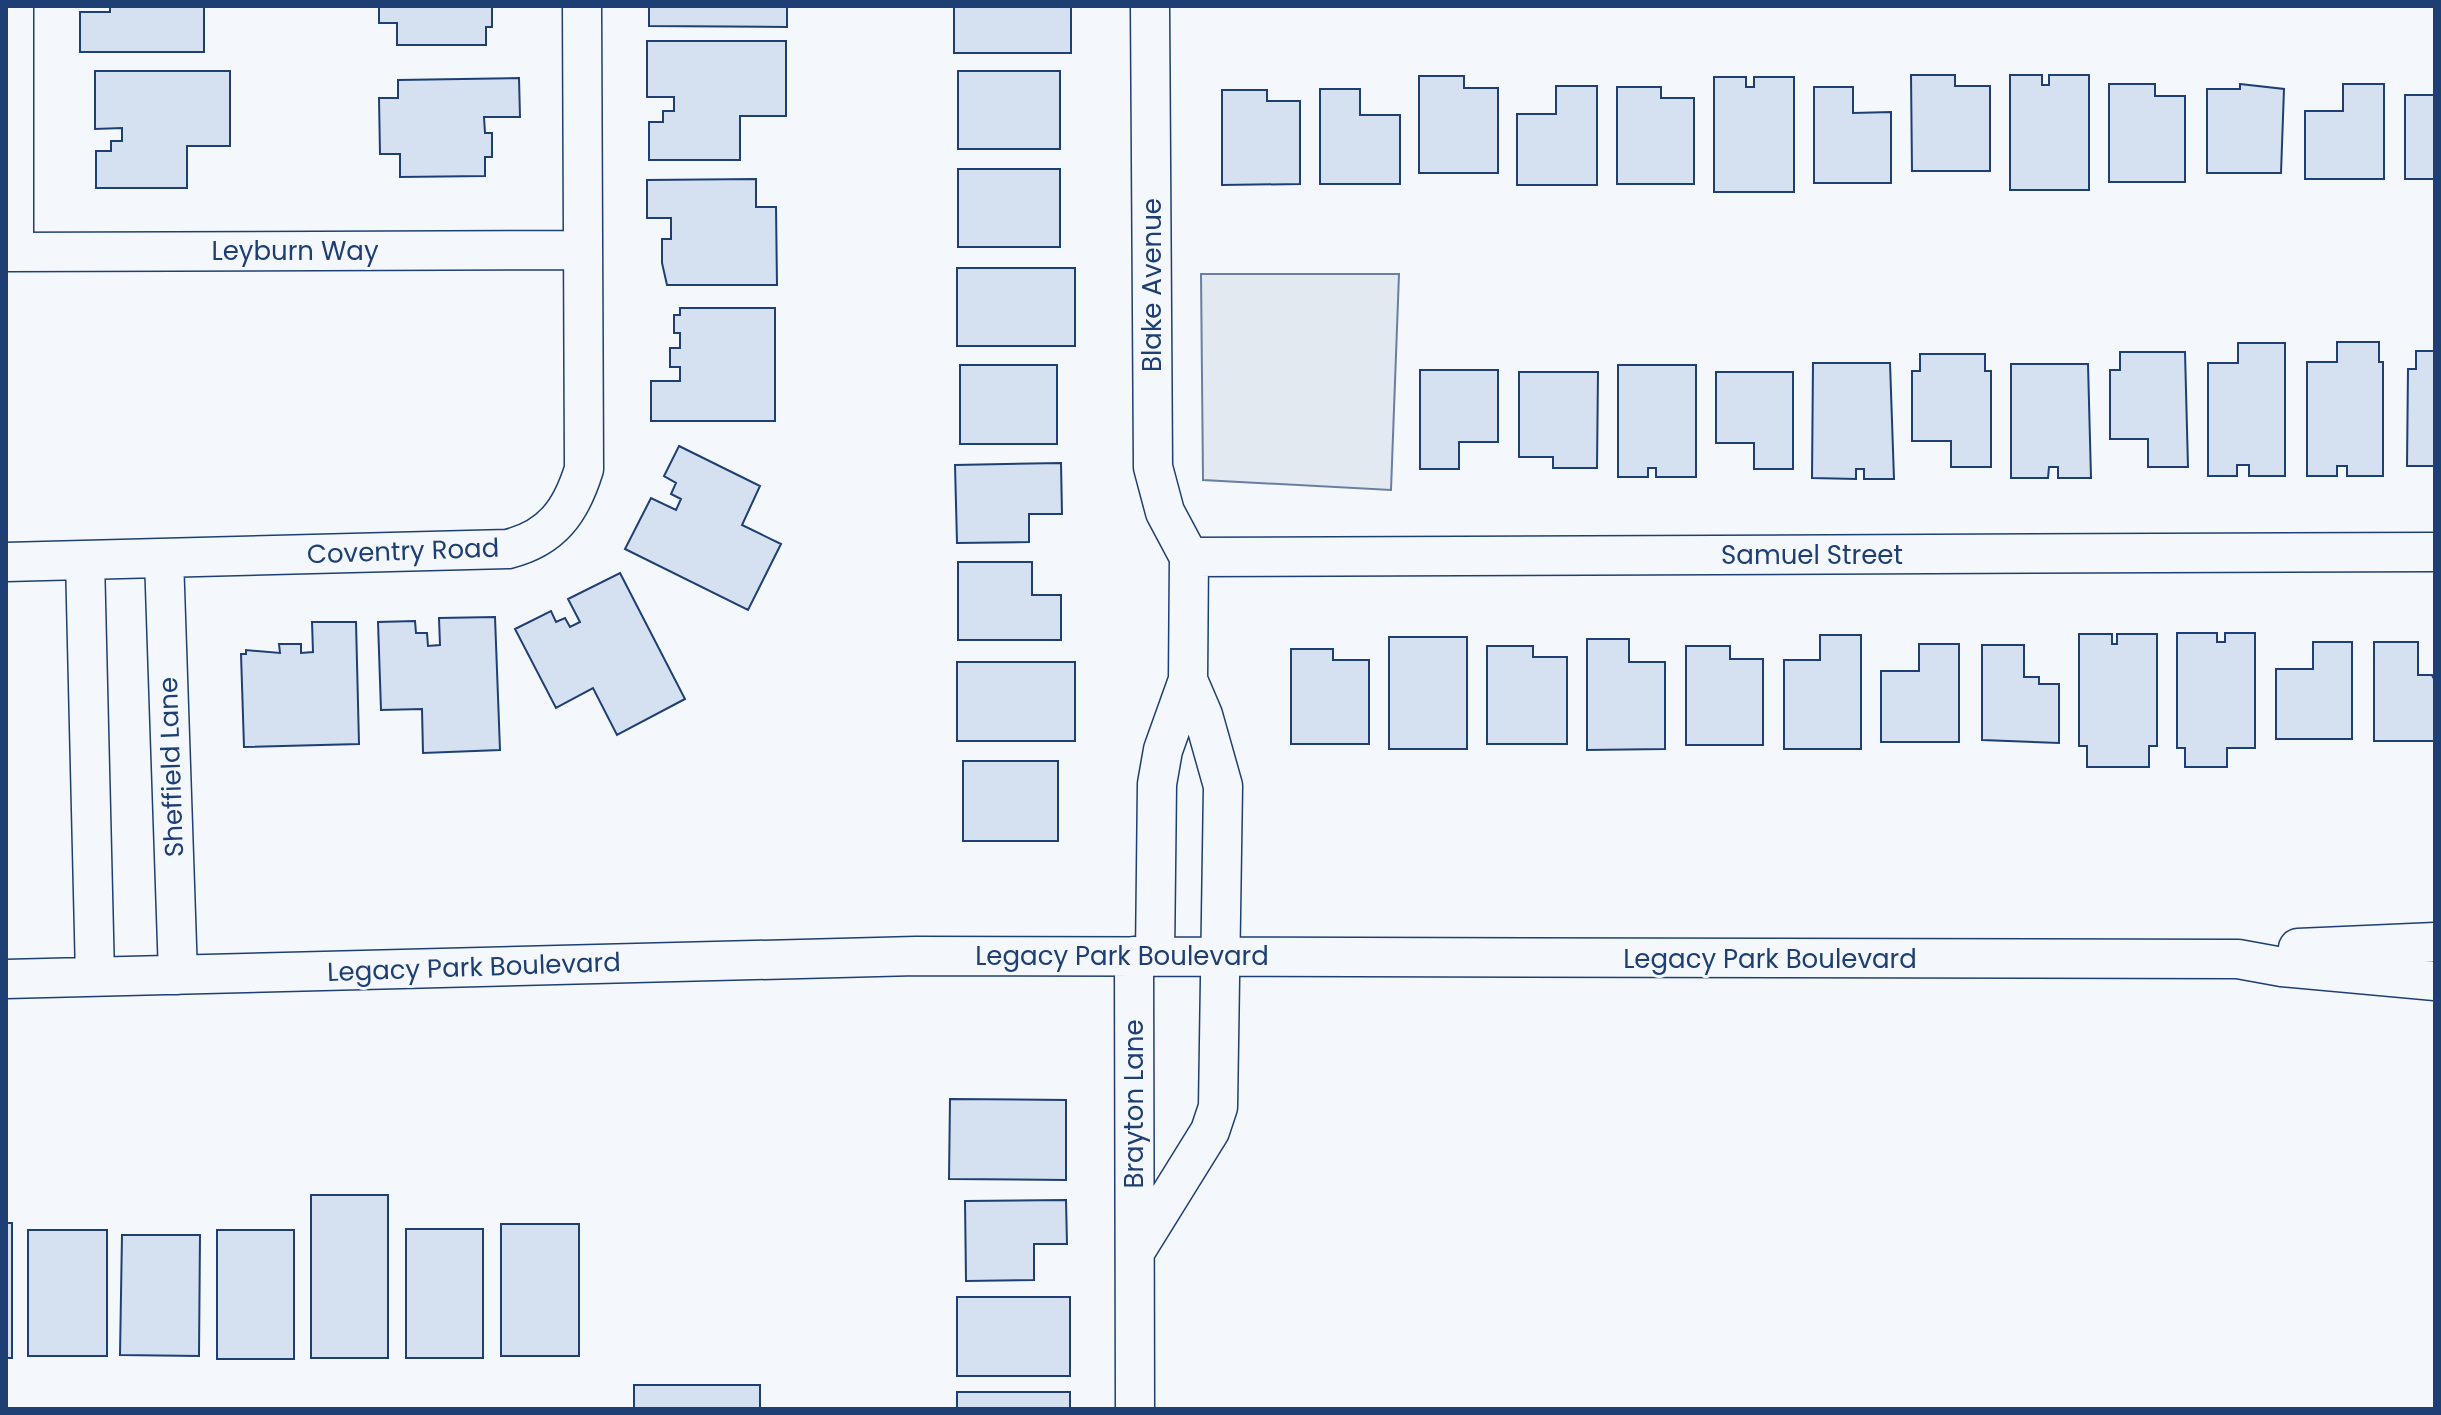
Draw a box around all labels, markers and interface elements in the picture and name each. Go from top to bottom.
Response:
street label: Blake Avenue [1134,198,1170,372]
street label: Leyburn Way [211,233,379,269]
street label: Coventry Road [306,530,500,572]
street label: Samuel Street [1721,537,1903,573]
street label: Sheffield Lane [150,676,192,858]
street label: Legacy Park Boulevard [975,938,1269,974]
street label: Legacy Park Boulevard [1623,941,1917,977]
street label: Legacy Park Boulevard [327,944,621,990]
street label: Brayton Lane [1116,1019,1152,1189]

